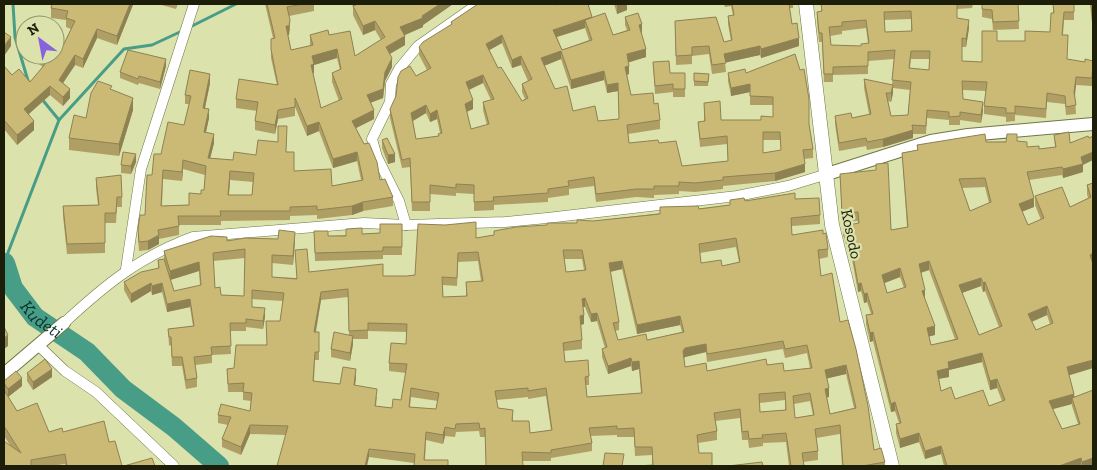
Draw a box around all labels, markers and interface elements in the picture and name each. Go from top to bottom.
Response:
north arrow [15,15,65,65]
text: N [24,19,43,39]
street label: Kosodo [837,207,866,261]
water label: Kudeti [15,296,66,343]

